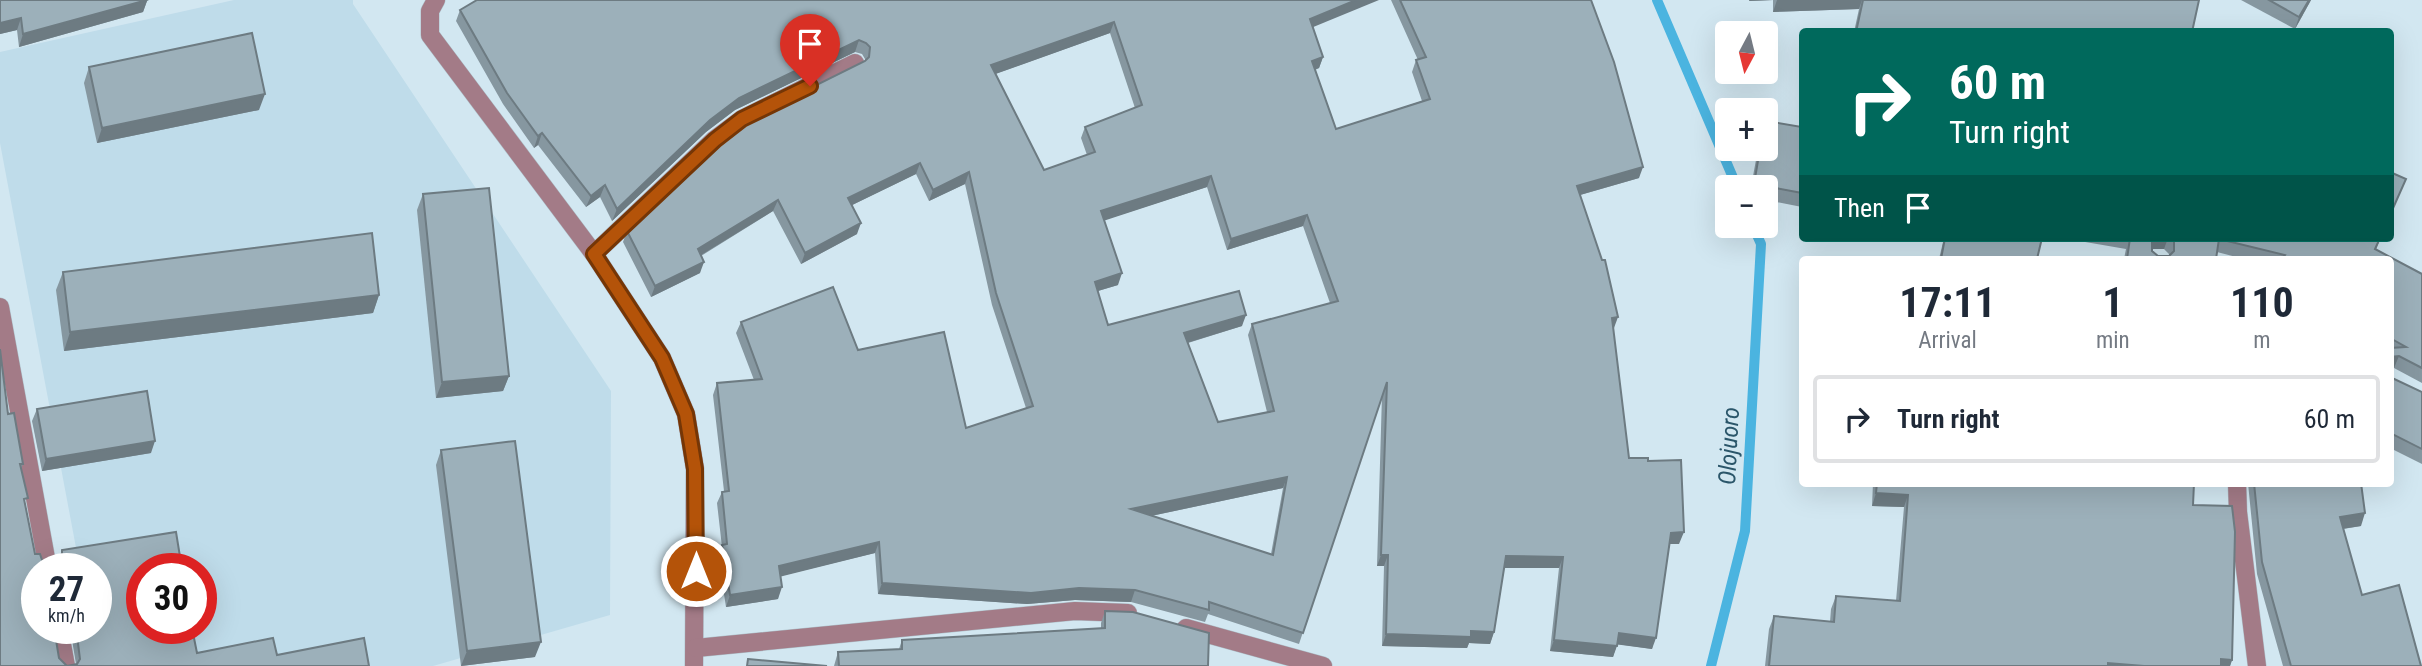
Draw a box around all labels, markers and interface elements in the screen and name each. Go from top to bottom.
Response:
pin [780,14,840,86]
north arrow [1715,21,1778,84]
map controls [1715,21,1778,238]
icon: arrive [791,25,829,63]
text: 60 m [1949,54,2046,111]
icon: right [1834,56,1925,147]
button: + [1715,98,1778,161]
text: Turn right [1949,113,2070,151]
button: − [1715,175,1778,238]
icon: arrive [1899,189,1937,227]
text: Then [1834,193,1885,223]
text: 17:11 [1899,278,1996,327]
text: 1 [2102,278,2123,327]
text: 110 [2230,278,2294,327]
text: Arrival [1918,327,1977,354]
text: min [2096,327,2130,354]
text: m [2253,327,2270,354]
icon: right [1838,400,1876,438]
text: Turn right [1897,404,1999,434]
text: 60 m [2304,404,2355,434]
water label: Olojuoro [1713,406,1745,486]
position arrow [659,534,733,608]
speed limit sign: 30 [126,553,217,644]
text: 27 [49,569,84,610]
text: km/h [48,605,85,626]

